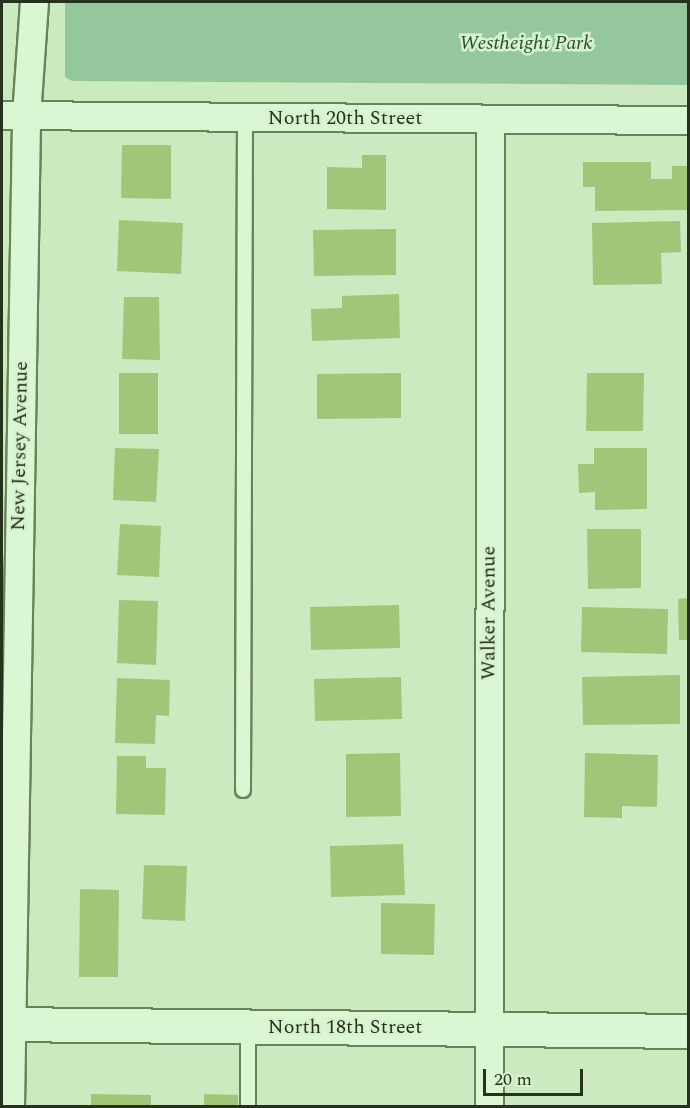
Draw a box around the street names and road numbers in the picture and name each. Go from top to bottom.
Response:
street label: North 20th Street [268,106,422,130]
street label: New Jersey Avenue [7,361,33,531]
street label: Walker Avenue [477,546,501,680]
street label: North 18th Street [268,1015,422,1039]

